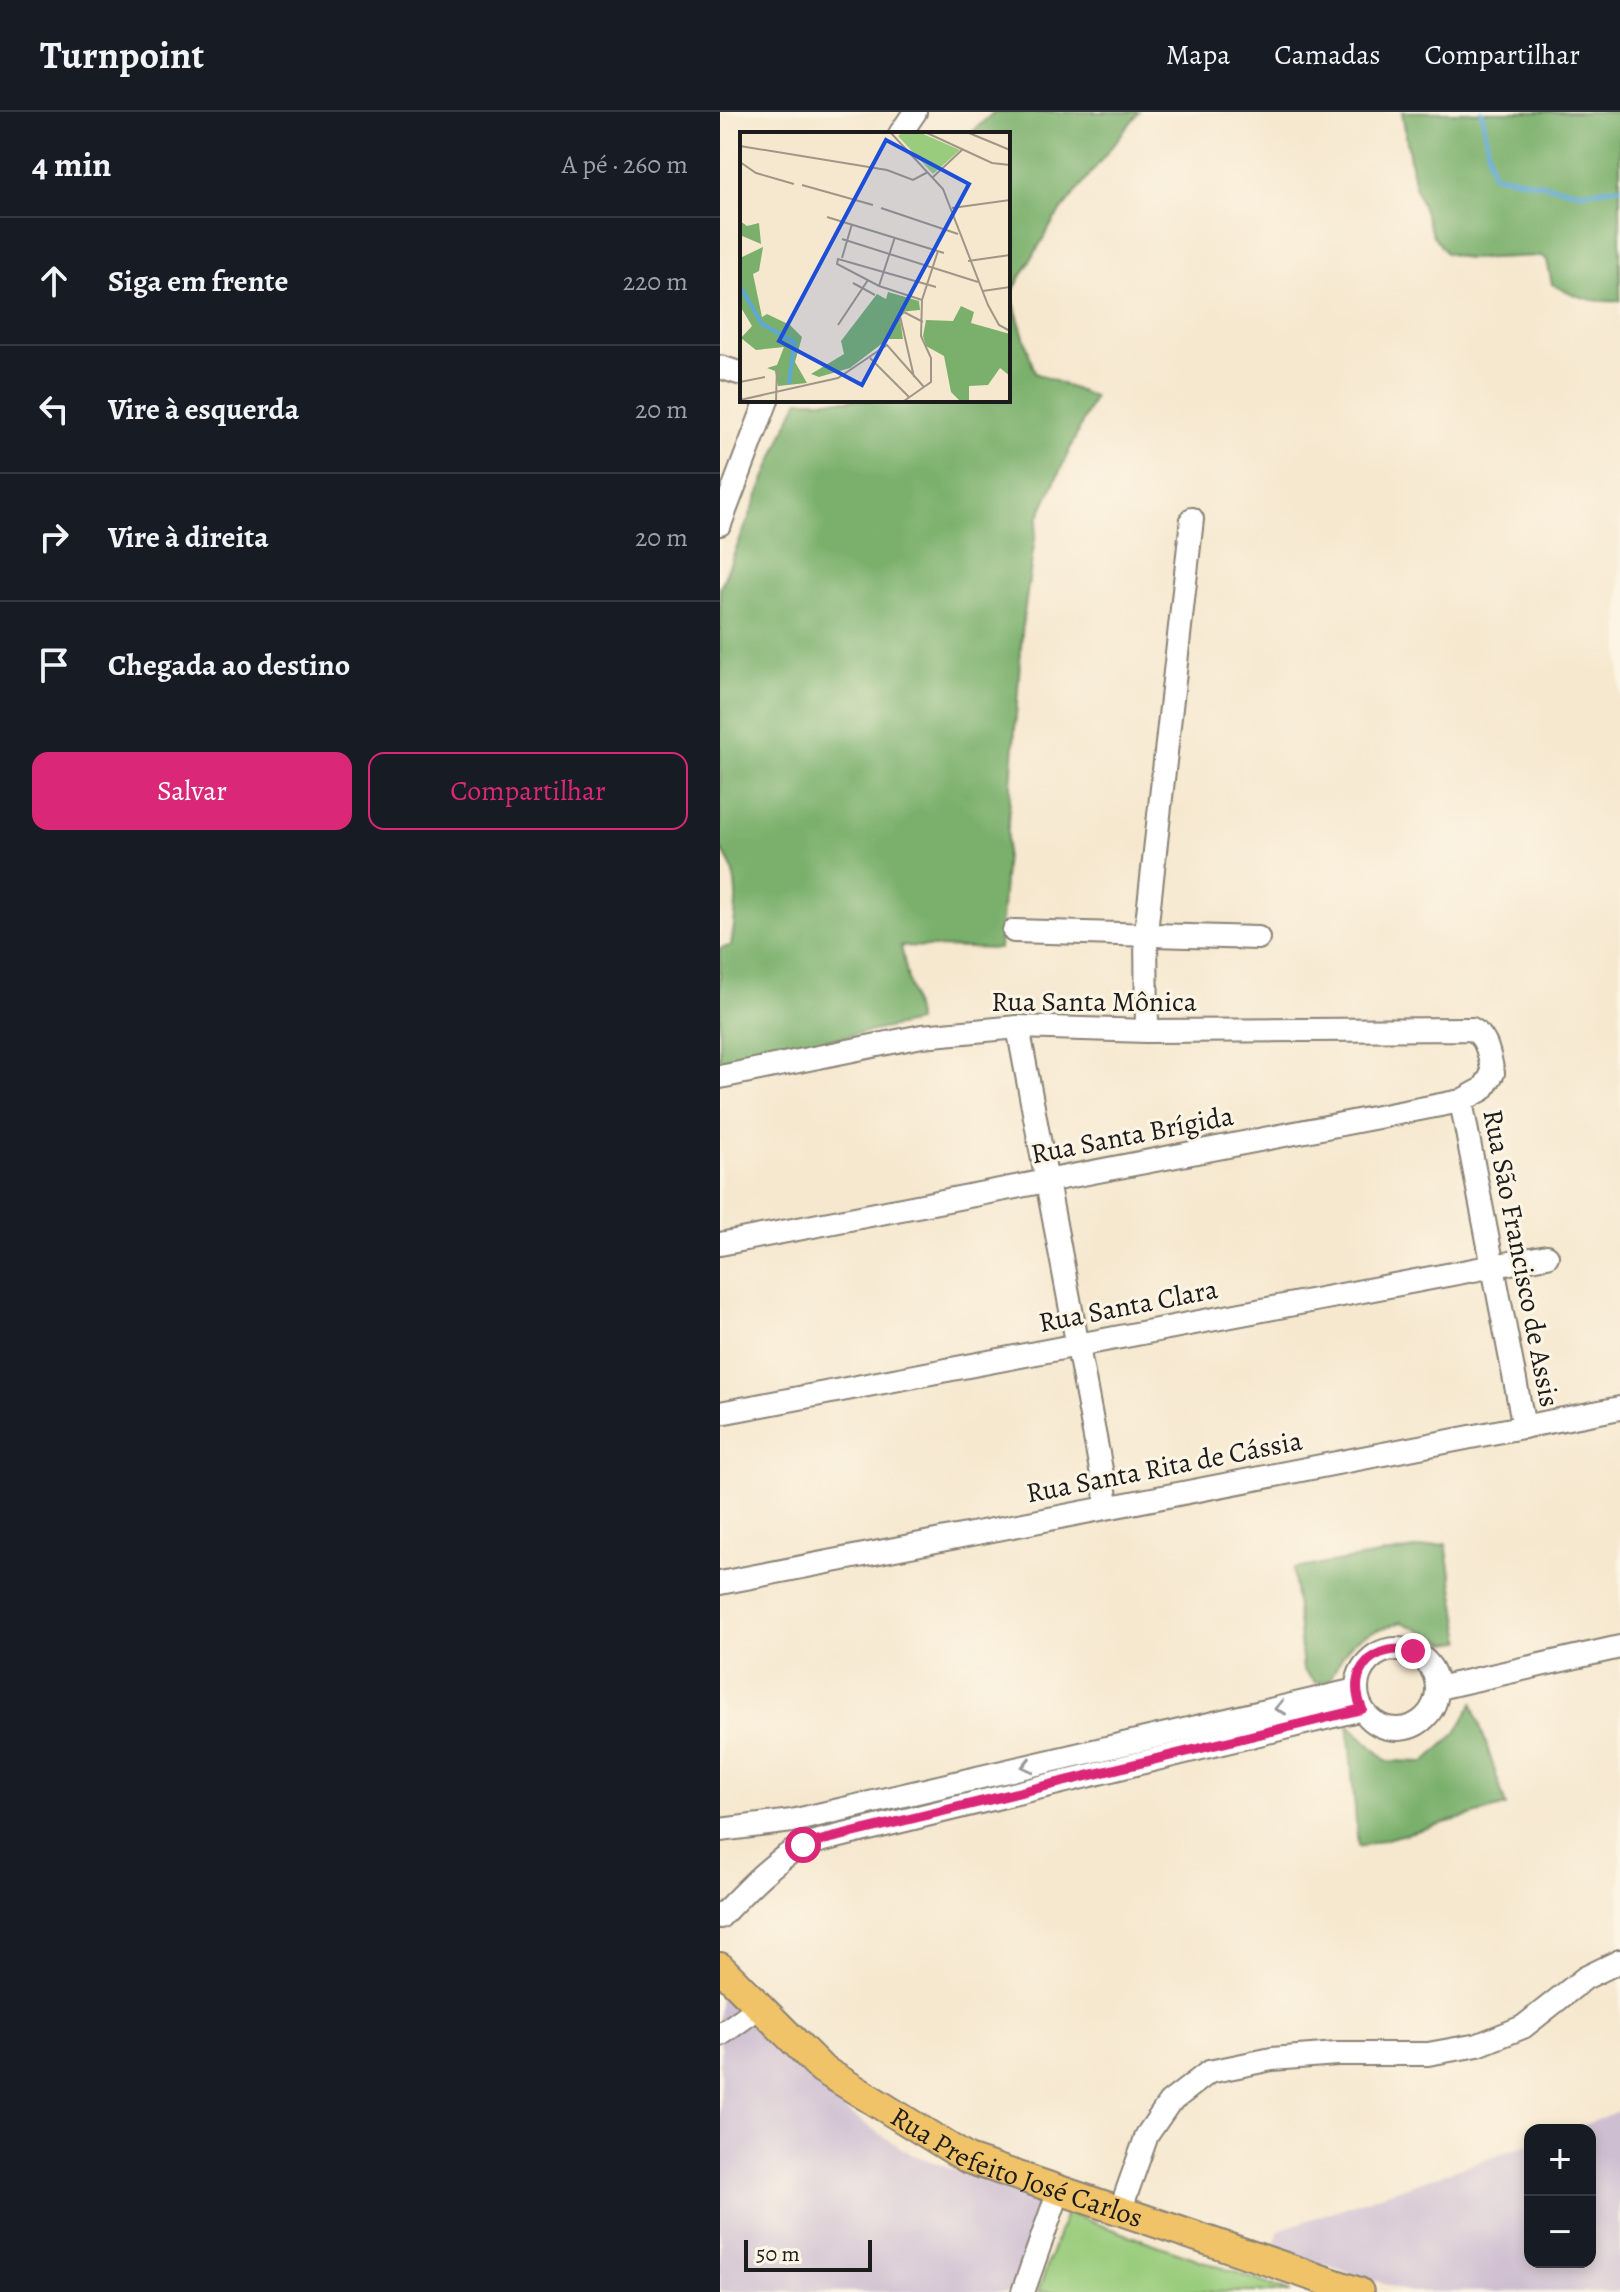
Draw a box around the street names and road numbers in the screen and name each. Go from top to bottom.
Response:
street label: Rua Santa Mônica [991,983,1197,1021]
street label: Rua Santa Brígida [1028,1097,1237,1173]
street label: Rua São Francisco de Assis [1474,1106,1569,1410]
street label: Rua Santa Clara [1036,1270,1221,1342]
street label: Rua Santa Rita de Cássia [1023,1422,1305,1512]
street label: Rua Prefeito José Carlos [883,2098,1148,2237]

